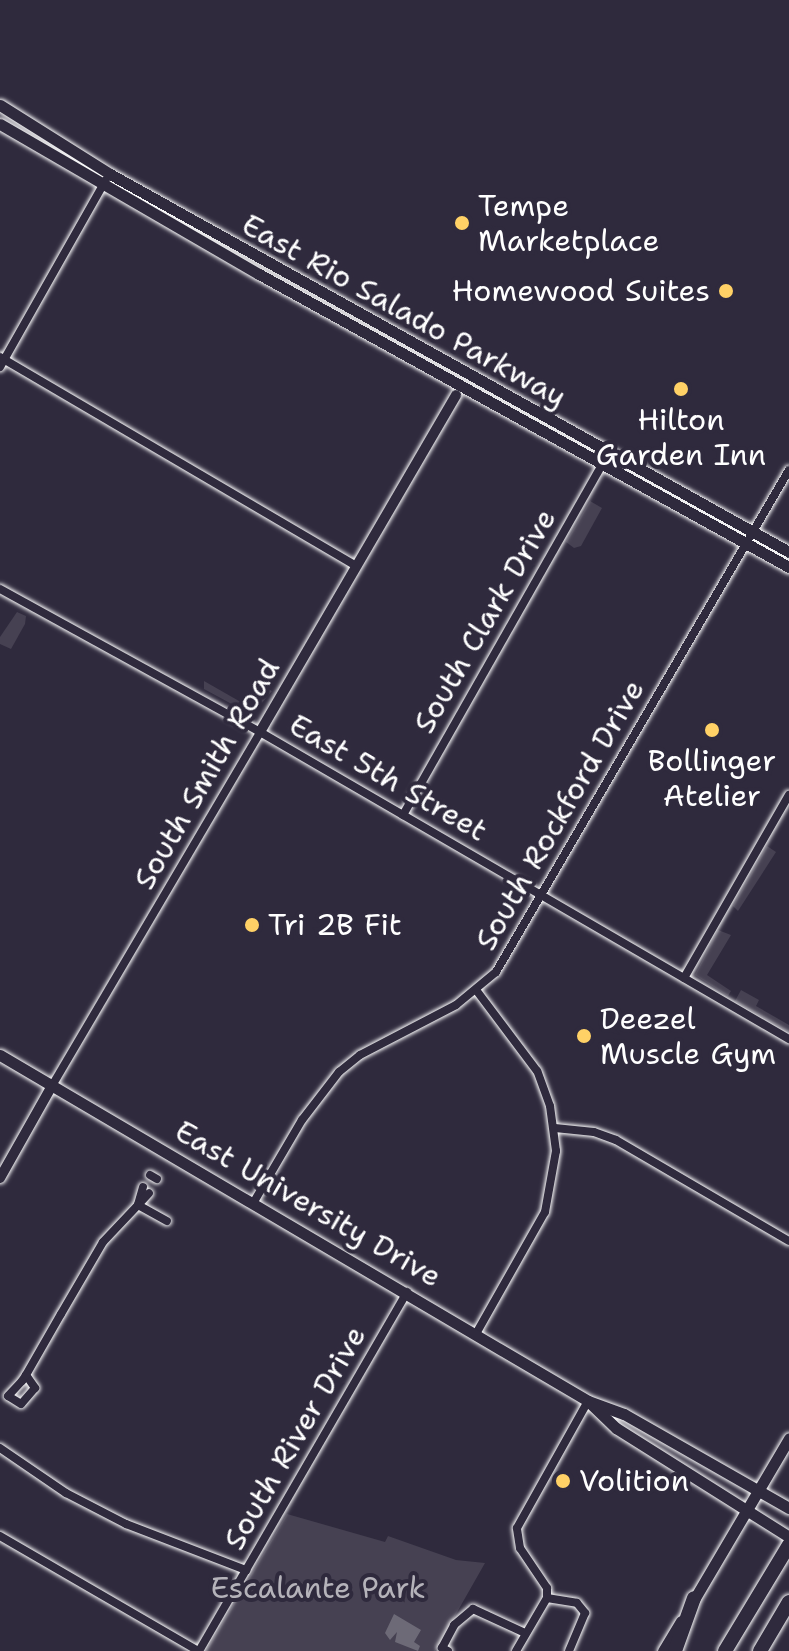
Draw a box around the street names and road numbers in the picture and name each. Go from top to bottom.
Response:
street label: East Rio Salado Parkway [235,207,573,415]
street label: South Clark Drive [406,503,564,739]
street label: South Smith Road [126,652,288,896]
street label: South Rockford Drive [468,673,652,957]
street label: East 5th Street [283,707,493,849]
street label: East University Drive [168,1113,448,1295]
street label: South River Drive [216,1320,374,1556]

